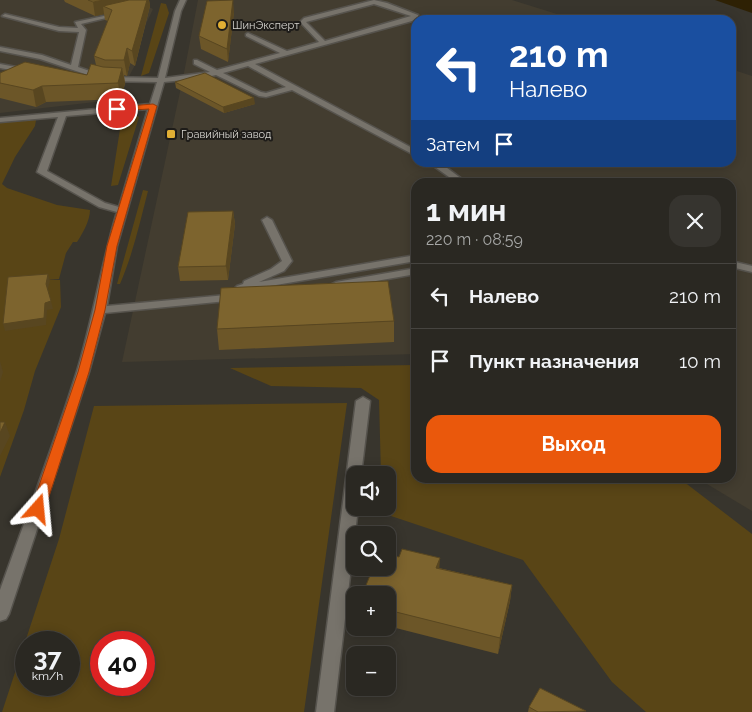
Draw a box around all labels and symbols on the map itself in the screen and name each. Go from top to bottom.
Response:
marker: ШинЭксперт [216,19,228,31]
place label: ШинЭксперт [232,19,300,32]
pin [96,88,138,130]
marker: Гравийный завод [165,128,177,140]
place label: Гравийный завод [181,128,272,141]
position arrow [11,482,63,534]
speed limit sign: 40 [90,631,155,696]

